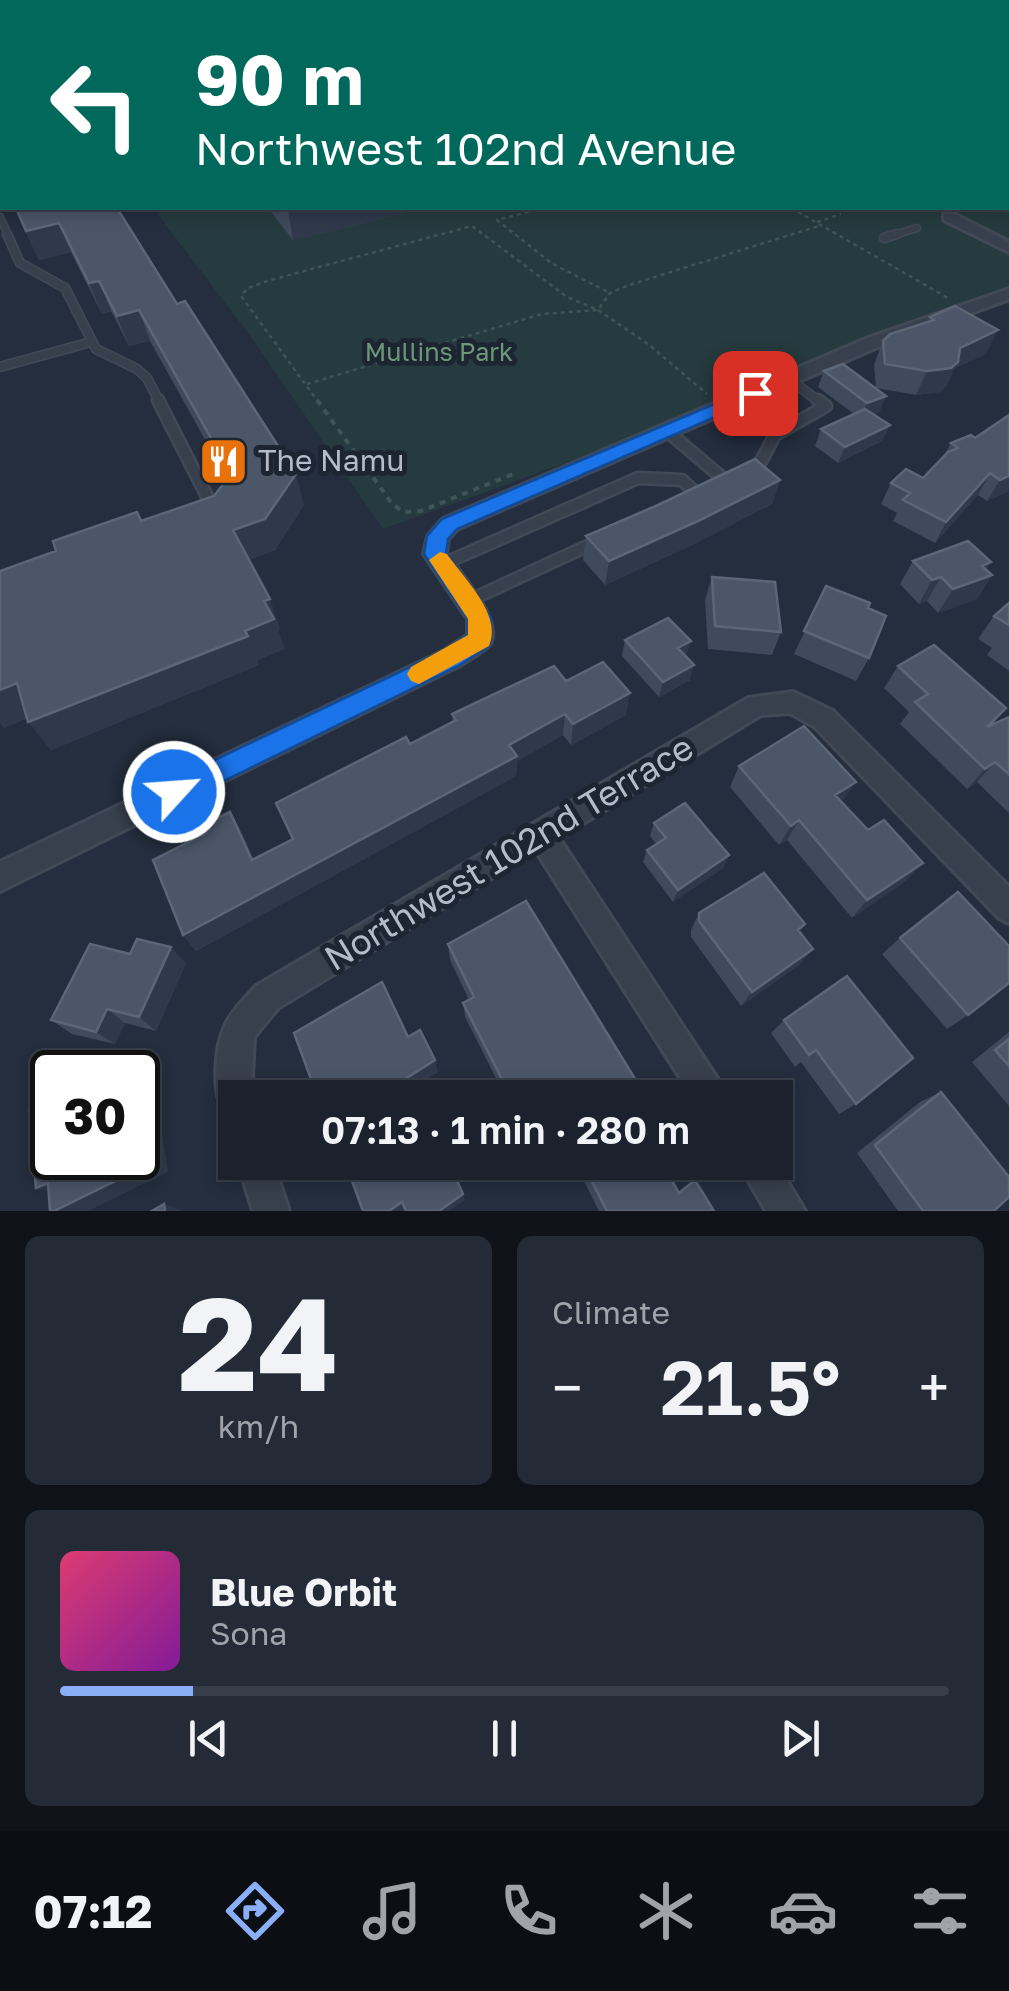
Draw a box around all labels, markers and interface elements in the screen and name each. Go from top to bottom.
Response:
text: 90 m [195,36,364,120]
icon: left [30,40,160,170]
text: Northwest 102nd Avenue [195,121,736,175]
park label: Mullins Park [365,336,513,367]
pin [713,351,798,436]
icon: arrive [728,366,783,421]
restaurant icon: The Namu [197,435,249,487]
place label: The Namu [258,442,404,478]
street label: Northwest 102nd Terrace [317,725,700,979]
position arrow [122,740,226,844]
speed limit sign: 30 [30,1050,160,1180]
text: 07:13 · 1 min · 280 m [321,1107,690,1152]
text: 24 [178,1264,339,1420]
text: Climate [552,1293,670,1331]
text: 21.5° [660,1341,841,1432]
text: − [552,1354,582,1420]
text: + [919,1354,949,1420]
text: km/h [218,1407,299,1445]
text: Blue Orbit [210,1569,397,1614]
text: Sona [210,1614,287,1652]
icon: previous [181,1711,236,1766]
icon: pause [477,1711,532,1766]
icon: next [773,1711,828,1766]
icon: directions [220,1876,290,1946]
icon: music [357,1876,427,1946]
icon: phone [494,1876,564,1946]
icon: climate [631,1876,701,1946]
icon: car [768,1876,838,1946]
icon: filters [905,1876,975,1946]
text: 07:12 [34,1884,152,1938]

